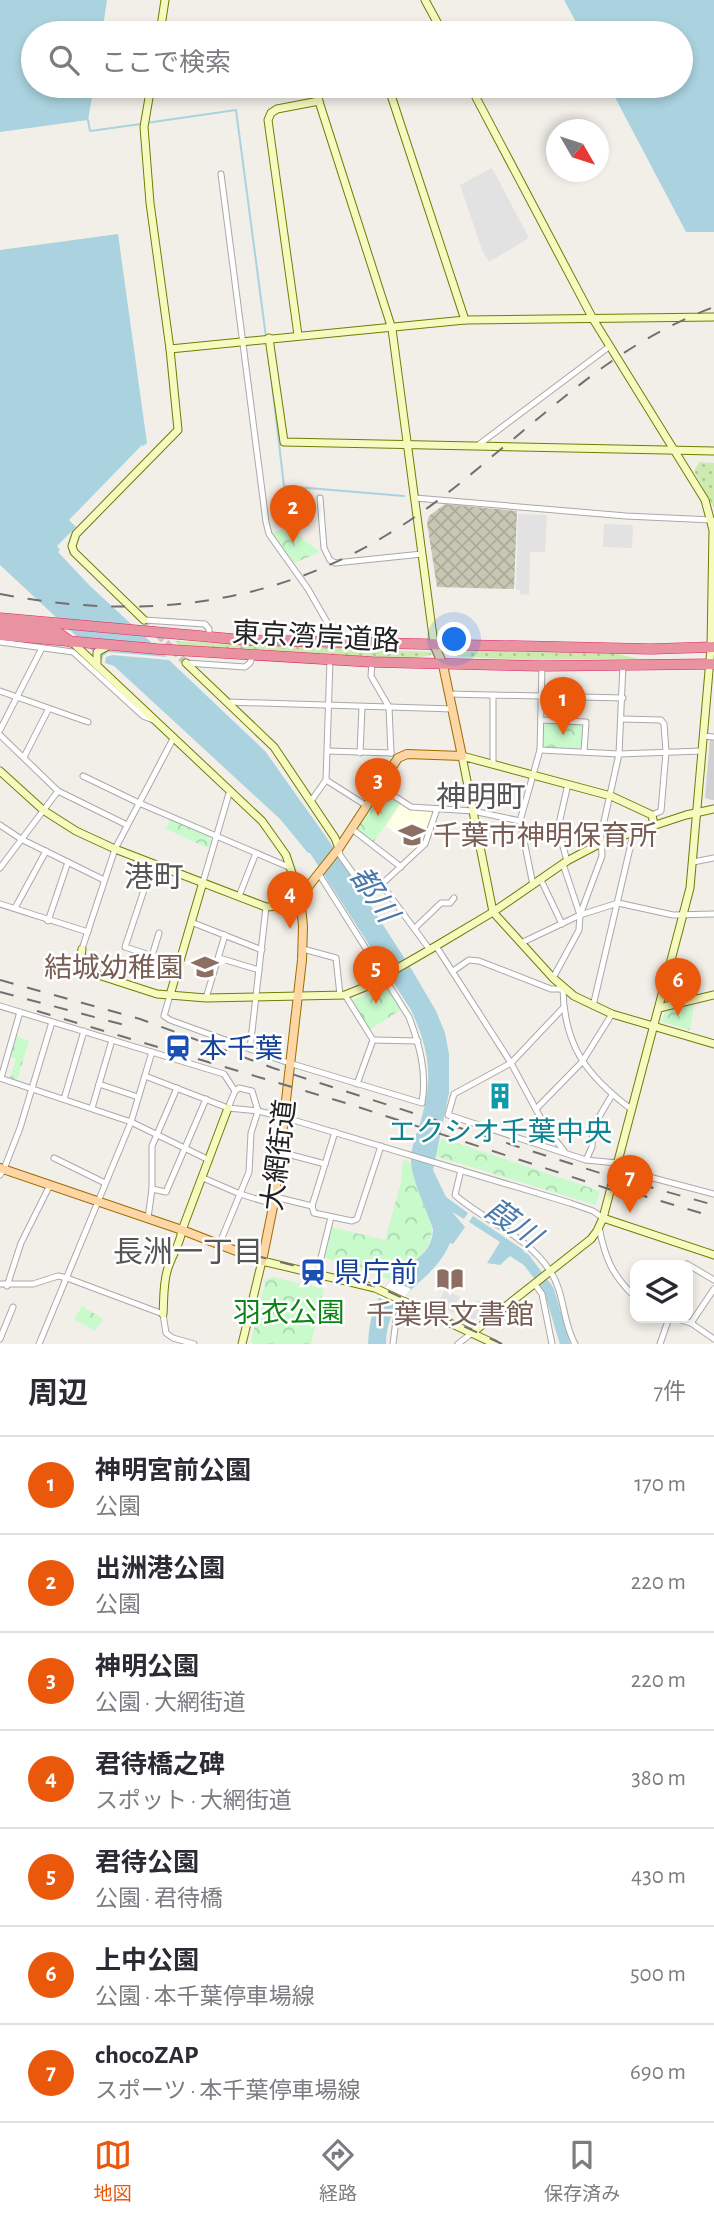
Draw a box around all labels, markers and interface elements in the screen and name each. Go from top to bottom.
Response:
search box [21,21,693,98]
icon: search [45,41,83,79]
text: ここで検索 [101,50,231,76]
north arrow [546,119,609,182]
pin: 2 [270,485,316,543]
street label: 東京湾岸道路 [231,618,401,656]
your location [437,622,471,656]
pin: 1 [540,677,586,735]
pin: 3 [355,758,401,816]
district label: 神明町 [436,781,526,813]
school or university icon: 千葉市神明保育所 [397,820,427,850]
place label: 千葉市神明保育所 [433,821,657,851]
district label: 港町 [124,861,184,893]
water label: 都川 [344,861,405,930]
pin: 4 [267,871,313,929]
pin: 5 [353,946,399,1004]
school or university icon: 結城幼稚園 [190,952,220,982]
place label: 結城幼稚園 [44,953,184,983]
pin: 6 [655,958,701,1016]
station icon: 本千葉 [163,1033,193,1063]
place label: 本千葉 [199,1034,283,1064]
building icon: エクシオ千葉中央 [485,1081,515,1111]
street label: 大網街道 [257,1098,301,1213]
place label: エクシオ千葉中央 [388,1117,612,1147]
pin: 7 [607,1155,653,1213]
water label: 葭川 [479,1192,549,1255]
district label: 長洲一丁目 [113,1236,263,1268]
station icon: 県庁前 [298,1257,328,1287]
place label: 県庁前 [334,1258,418,1288]
map controls [630,1260,693,1323]
button: layers [630,1260,693,1323]
library icon: 千葉県文書館 [435,1264,465,1294]
park label: 羽衣公園 [233,1298,345,1328]
place label: 千葉県文書館 [366,1300,534,1330]
text: 周辺 [28,1379,88,1409]
text: 7件 [653,1381,686,1404]
text: 神明宮前公園 [95,1458,251,1484]
text: 1 [47,1473,55,1496]
text: 170 m [634,1473,686,1496]
text: 公園 [95,1496,141,1519]
text: 出洲港公園 [95,1556,225,1582]
text: 2 [46,1571,56,1594]
text: 220 m [631,1571,686,1594]
text: 公園 [95,1594,141,1617]
text: 神明公園 [95,1654,199,1680]
text: 3 [46,1669,56,1692]
text: 220 m [631,1669,686,1692]
text: 公園 · 大網街道 [95,1692,246,1715]
text: 君待橋之碑 [95,1752,225,1778]
text: 4 [45,1767,57,1790]
text: 380 m [631,1767,686,1790]
text: スポット · 大網街道 [95,1790,292,1813]
text: 君待公園 [95,1850,199,1876]
text: 5 [46,1865,56,1888]
text: 430 m [631,1865,686,1888]
text: 公園 · 君待橋 [95,1888,223,1911]
text: 上中公園 [95,1948,199,1974]
text: 6 [45,1963,57,1986]
text: 500 m [630,1963,686,1986]
text: 公園 · 本千葉停車場線 [95,1986,315,2009]
text: chocoZAP [95,2042,198,2068]
text: 7 [46,2061,56,2084]
text: 690 m [630,2061,686,2084]
text: スポーツ · 本千葉停車場線 [95,2080,360,2103]
tab: 地図 [94,2136,132,2206]
tab: 経路 [319,2136,357,2206]
tab: 保存済み [544,2136,620,2206]

